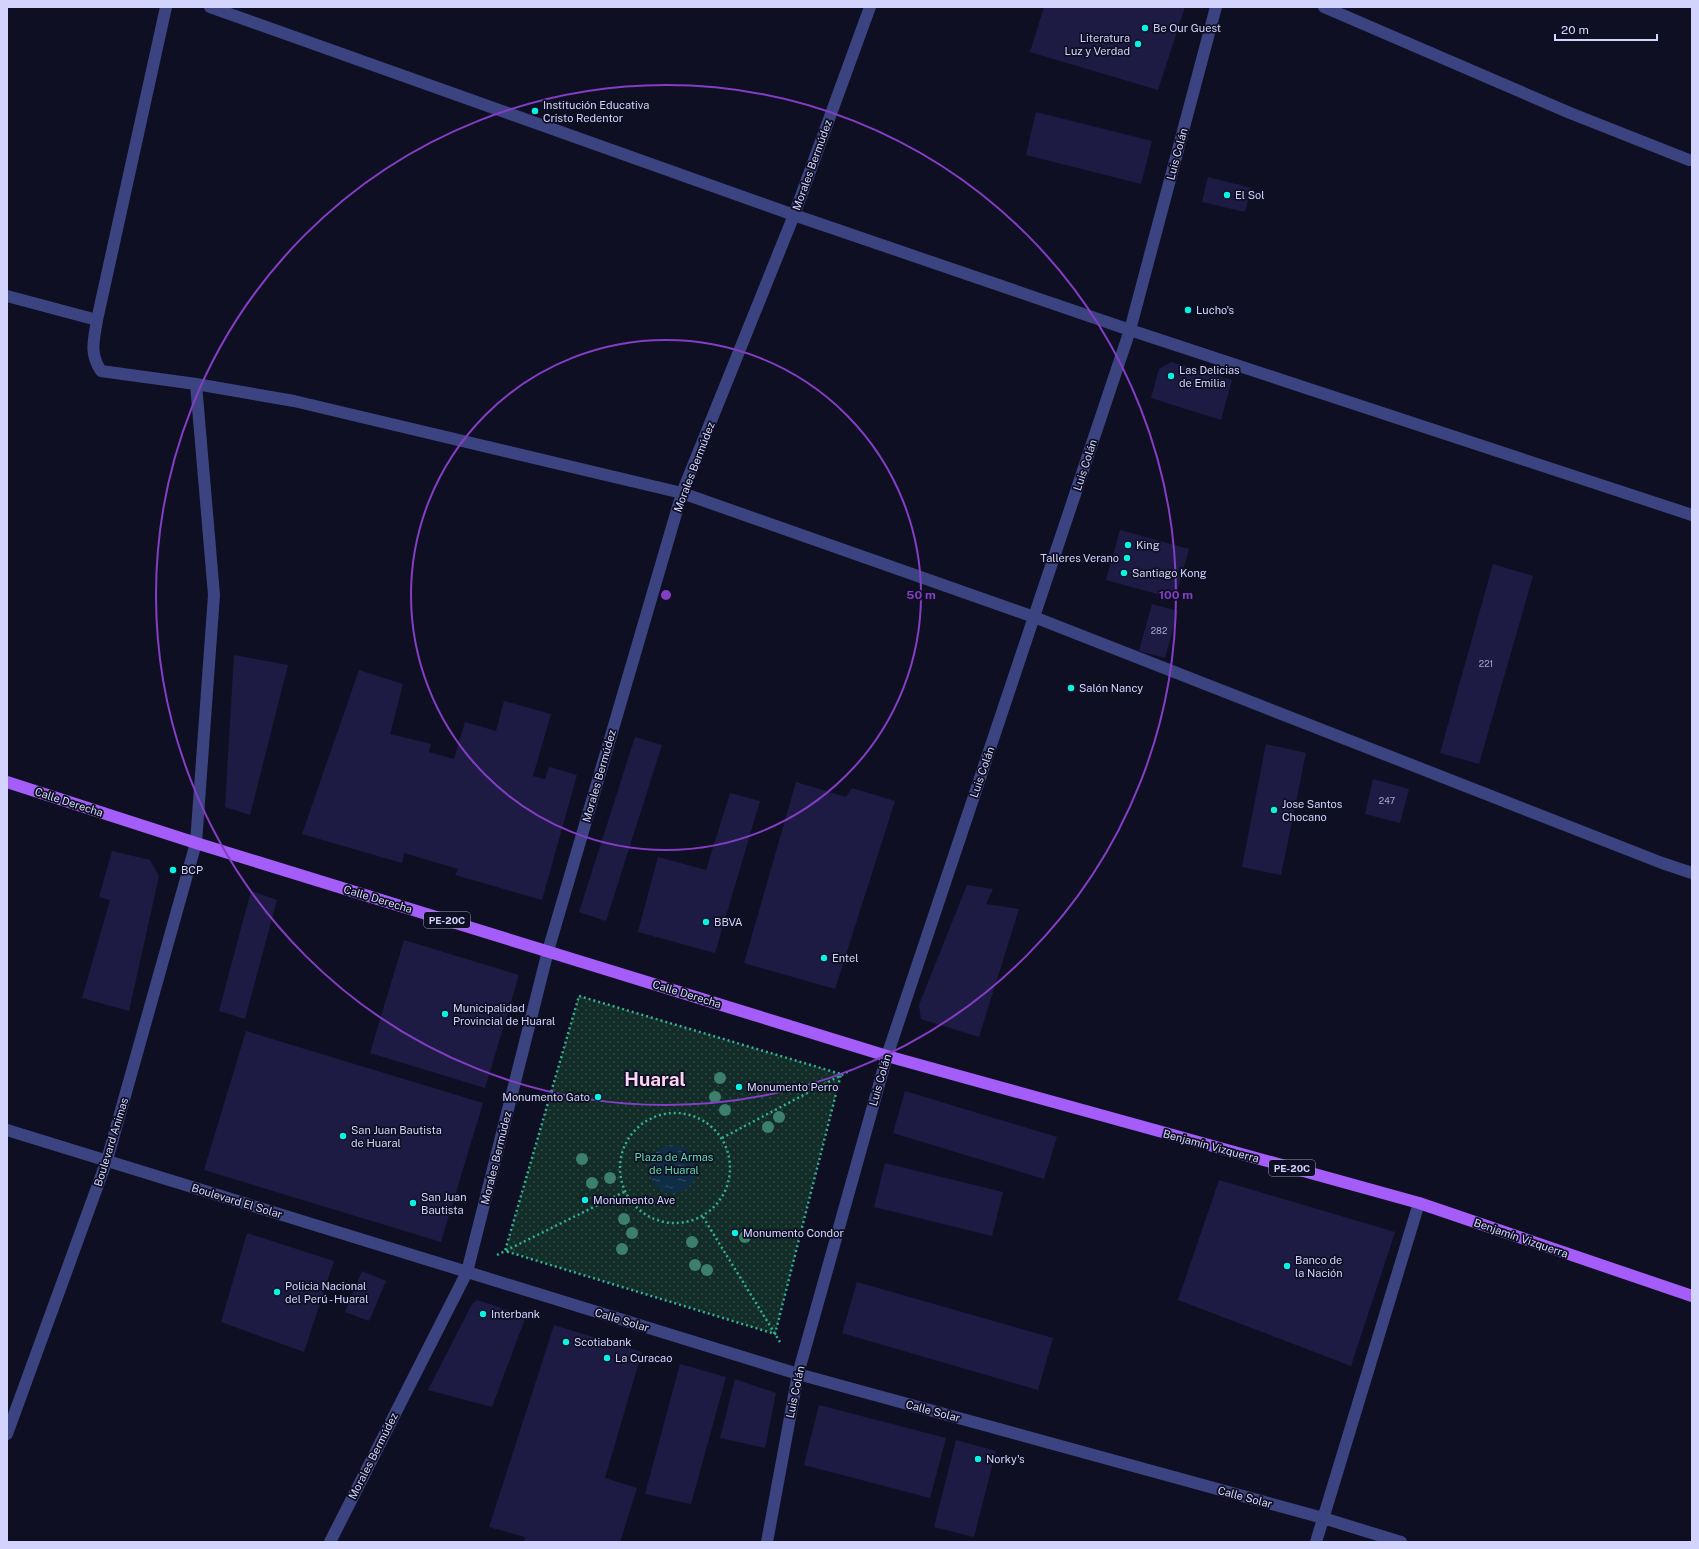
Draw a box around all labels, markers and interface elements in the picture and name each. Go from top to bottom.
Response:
scale bar [1555,16,1657,42]
place label: Be Our Guest [1153,22,1221,34]
marker: Be Our Guest [1140,23,1150,33]
text: 20 m [1561,23,1589,37]
place label: Literatura Luz y Verdad [1065,32,1130,57]
marker: Literatura Luz y Verdad [1133,39,1143,49]
place label: Institución Educativa Cristo Redentor [543,99,649,124]
marker: Institución Educativa Cristo Redentor [530,106,540,116]
street label: Morales Bermúdez [790,118,834,212]
street label: Luis Colán [1164,127,1190,181]
place label: El Sol [1235,189,1265,201]
marker: El Sol [1222,190,1232,200]
place label: Lucho's [1196,304,1234,316]
marker: Lucho's [1183,305,1193,315]
place label: Las Delicias de Emilia [1179,364,1240,389]
marker: Las Delicias de Emilia [1166,371,1176,381]
street label: Morales Bermúdez [671,420,717,514]
street label: Luis Colán [1071,438,1099,492]
place label: King [1136,539,1160,551]
marker: King [1123,540,1133,550]
place label: Talleres Verano [1040,552,1119,564]
marker: Talleres Verano [1122,553,1132,563]
place label: Santiago Kong [1132,567,1207,579]
marker: Santiago Kong [1119,568,1129,578]
centre of rings [659,588,673,602]
text: 50 m [906,588,936,602]
text: 100 m [1159,588,1193,602]
house number: 282 [1151,625,1167,636]
house number: 221 [1479,658,1493,669]
place label: Salón Nancy [1079,682,1143,694]
marker: Salón Nancy [1066,683,1076,693]
street label: Morales Bermúdez [580,729,618,823]
street label: Luis Colán [968,745,996,799]
street label: Calle Derecha [33,785,105,819]
house number: 247 [1379,795,1395,806]
place label: Jose Santos Chocano [1282,798,1343,823]
marker: Jose Santos Chocano [1269,805,1279,815]
place label: BCP [181,864,203,876]
marker: BCP [168,865,178,875]
street label: Calle Derecha [342,883,414,915]
road number: PE-20C [424,912,470,928]
place label: BBVA [714,916,743,928]
marker: BBVA [701,917,711,927]
place label: Entel [832,952,859,964]
marker: Entel [819,953,829,963]
street label: Calle Derecha [651,978,723,1010]
place label: Municipalidad Provincial de Huaral [453,1002,555,1027]
marker: Municipalidad Provincial de Huaral [440,1009,450,1019]
street label: Luis Colán [867,1053,893,1107]
district label: Huaral [624,1068,686,1090]
place label: Monumento Perro [747,1081,838,1093]
marker: Monumento Perro [734,1082,744,1092]
place label: Monumento Gato [502,1091,590,1103]
marker: Monumento Gato [593,1092,603,1102]
street label: Boulevard Animas [92,1096,130,1188]
street label: Morales Bermúdez [479,1110,513,1206]
place label: San Juan Bautista de Huaral [351,1124,442,1149]
street label: Benjamín Vizquerra [1162,1127,1260,1165]
marker: San Juan Bautista de Huaral [338,1131,348,1141]
park label: Plaza de Armas de Huaral [635,1151,714,1176]
road number: PE-20C [1269,1160,1315,1176]
street label: Boulevard El Solar [190,1182,284,1220]
place label: San Juan Bautista [421,1191,467,1216]
place label: Monumento Ave [593,1194,675,1206]
marker: Monumento Ave [580,1195,590,1205]
marker: San Juan Bautista [408,1198,418,1208]
street label: Benjamín Vizquerra [1472,1216,1570,1260]
place label: Monumento Condor [743,1227,844,1239]
marker: Monumento Condor [730,1228,740,1238]
place label: Banco de la Nación [1295,1254,1343,1279]
marker: Banco de la Nación [1282,1261,1292,1271]
place label: Policia Nacional del Perú - Huaral [285,1280,369,1305]
marker: Policia Nacional del Perú - Huaral [272,1287,282,1297]
street label: Calle Solar [594,1306,650,1334]
place label: Interbank [491,1308,540,1320]
marker: Interbank [478,1309,488,1319]
place label: Scotiabank [574,1336,631,1348]
marker: Scotiabank [561,1337,571,1347]
place label: La Curacao [615,1352,672,1364]
marker: La Curacao [602,1353,612,1363]
street label: Luis Colán [784,1365,806,1419]
street label: Calle Solar [904,1398,962,1424]
street label: Morales Bermúdez [346,1411,400,1501]
place label: Norky's [986,1453,1025,1465]
marker: Norky's [973,1454,983,1464]
street label: Calle Solar [1216,1484,1274,1510]

